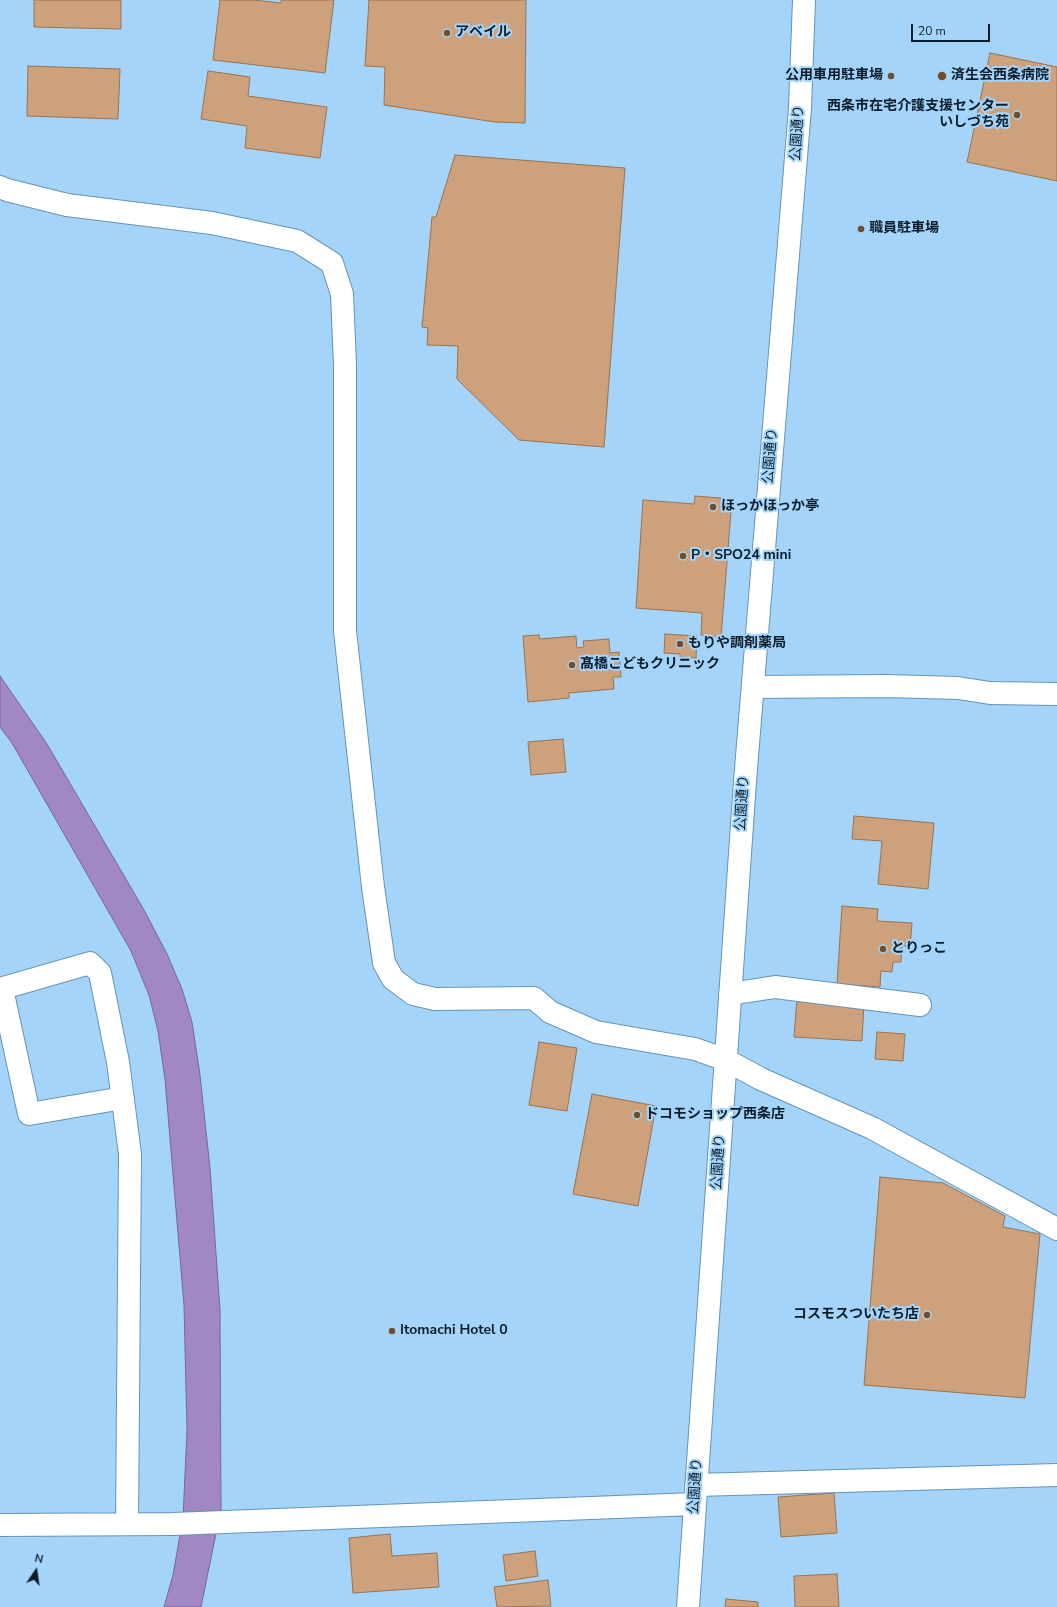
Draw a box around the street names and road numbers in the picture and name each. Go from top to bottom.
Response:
street label: 公園通り [788,104,808,162]
street label: 公園通り [760,427,782,485]
street label: 公園通り [733,774,753,832]
street label: 公園通り [709,1133,729,1191]
street label: 公園通り [686,1457,706,1515]

